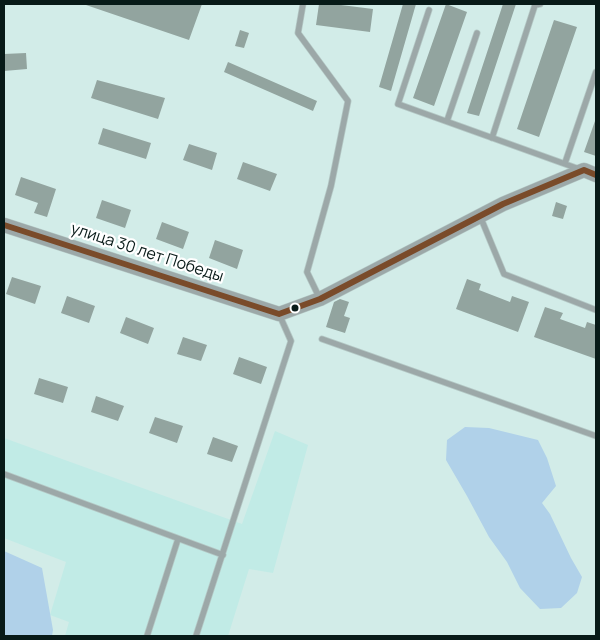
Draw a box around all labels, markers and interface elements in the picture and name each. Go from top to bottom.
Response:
street label: улица 30 лет Победы [68,219,226,287]
unlabelled marker [290,303,300,313]

